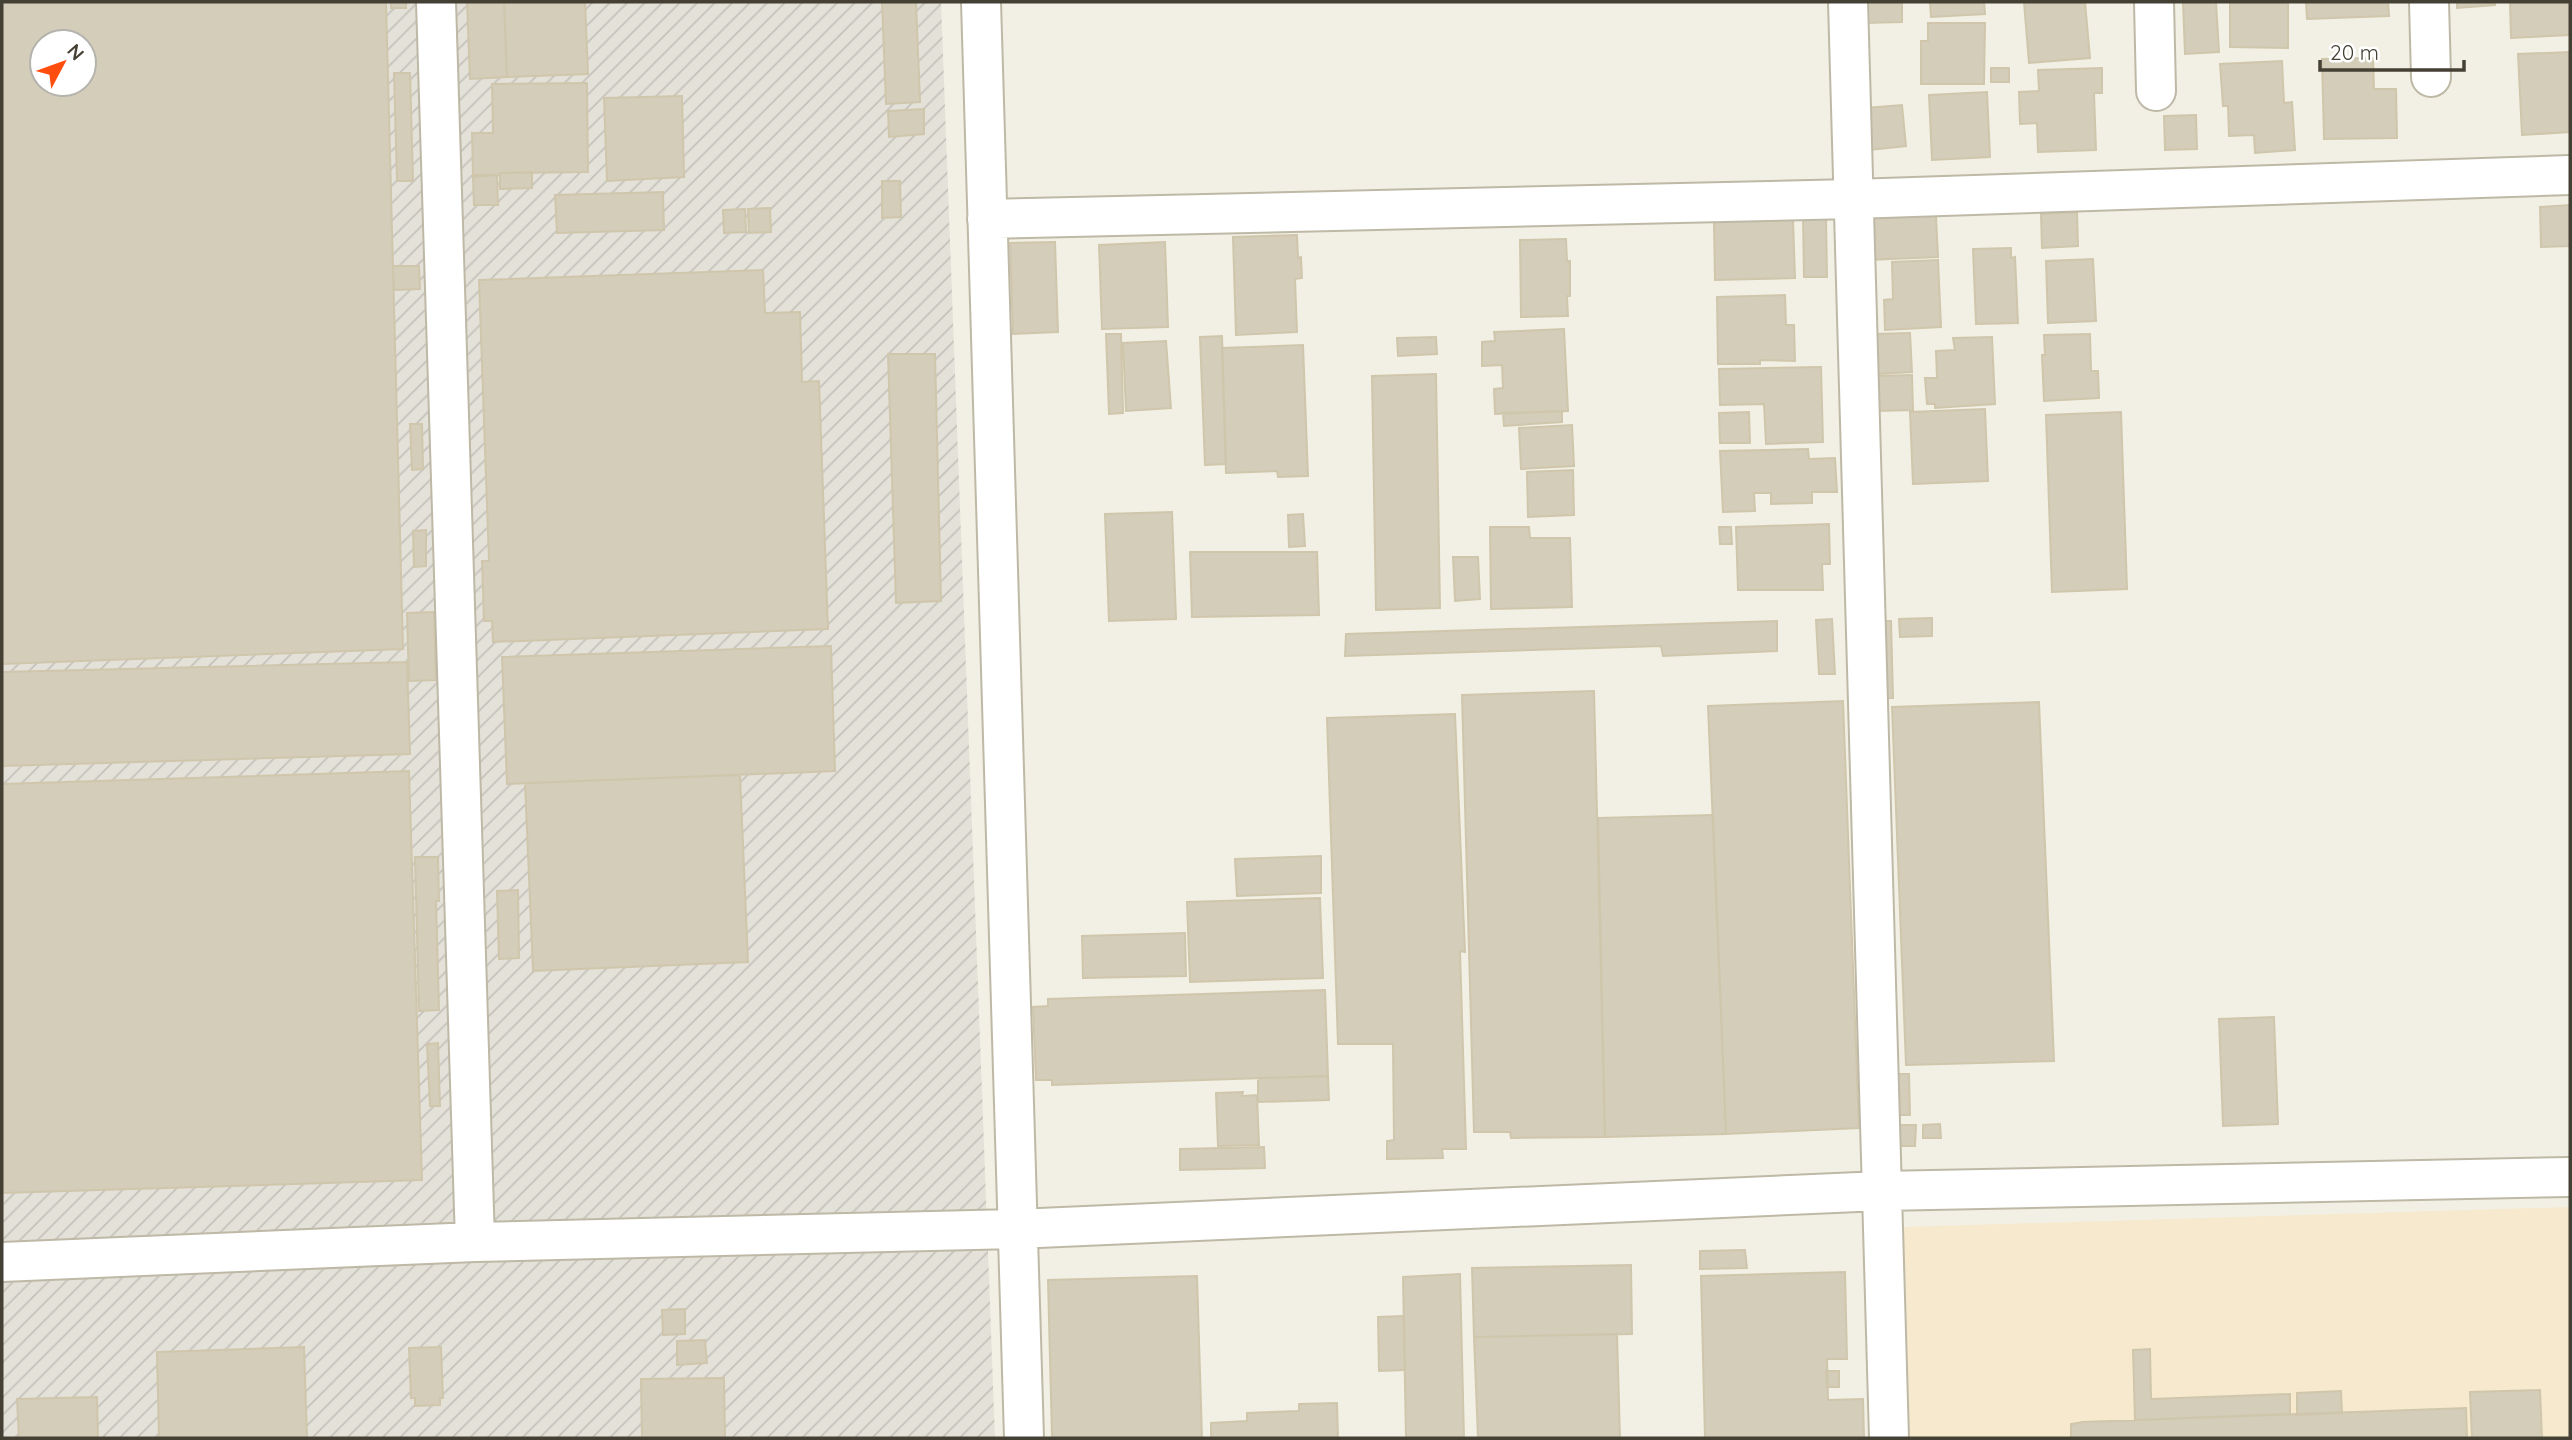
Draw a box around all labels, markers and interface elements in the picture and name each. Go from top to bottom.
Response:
north arrow [28,28,98,98]
scale bar [2320,28,2464,72]
text: N [62,39,89,65]
text: 20 m [2330,39,2379,65]

